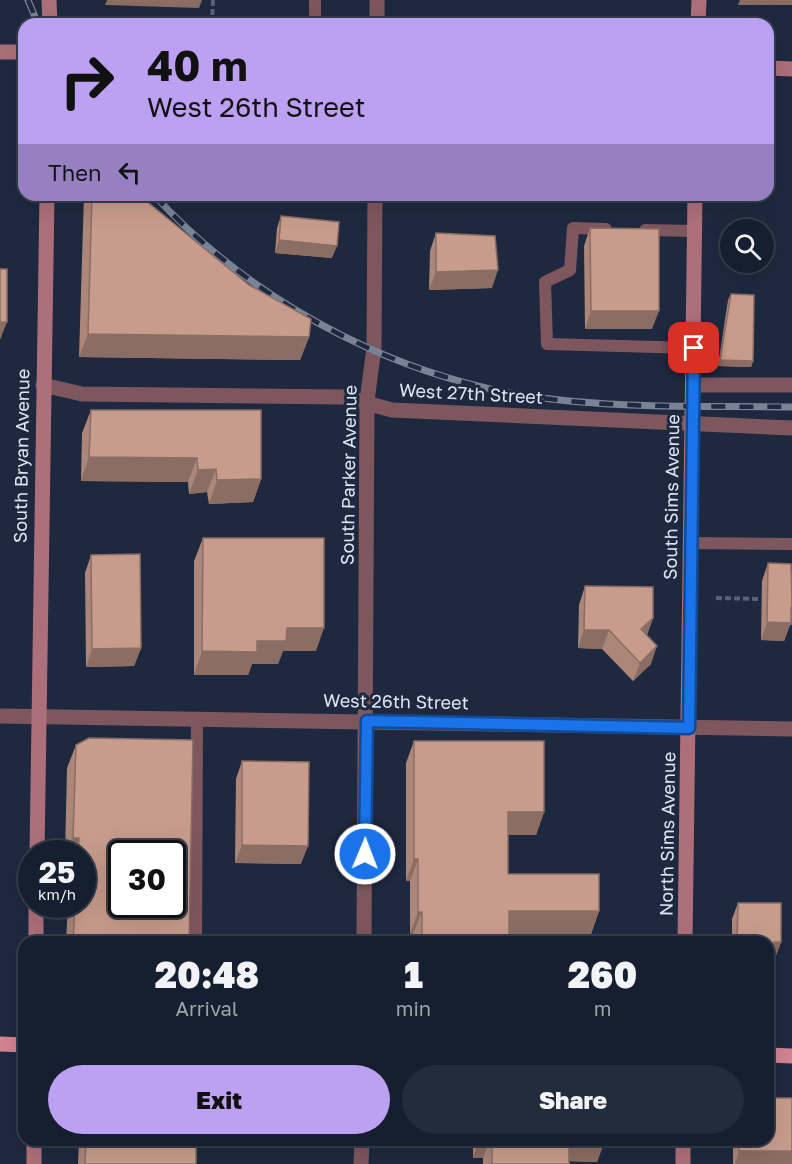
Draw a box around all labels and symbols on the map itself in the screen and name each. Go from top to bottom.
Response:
pin [668,322,719,373]
street label: South Bryan Avenue [8,369,34,543]
street label: West 27th Street [398,378,544,408]
street label: South Parker Avenue [335,385,361,565]
street label: South Sims Avenue [659,414,683,580]
street label: West 26th Street [323,689,469,713]
street label: North Sims Avenue [655,752,679,916]
position arrow [333,822,397,886]
speed limit sign: 30 [108,840,186,918]

